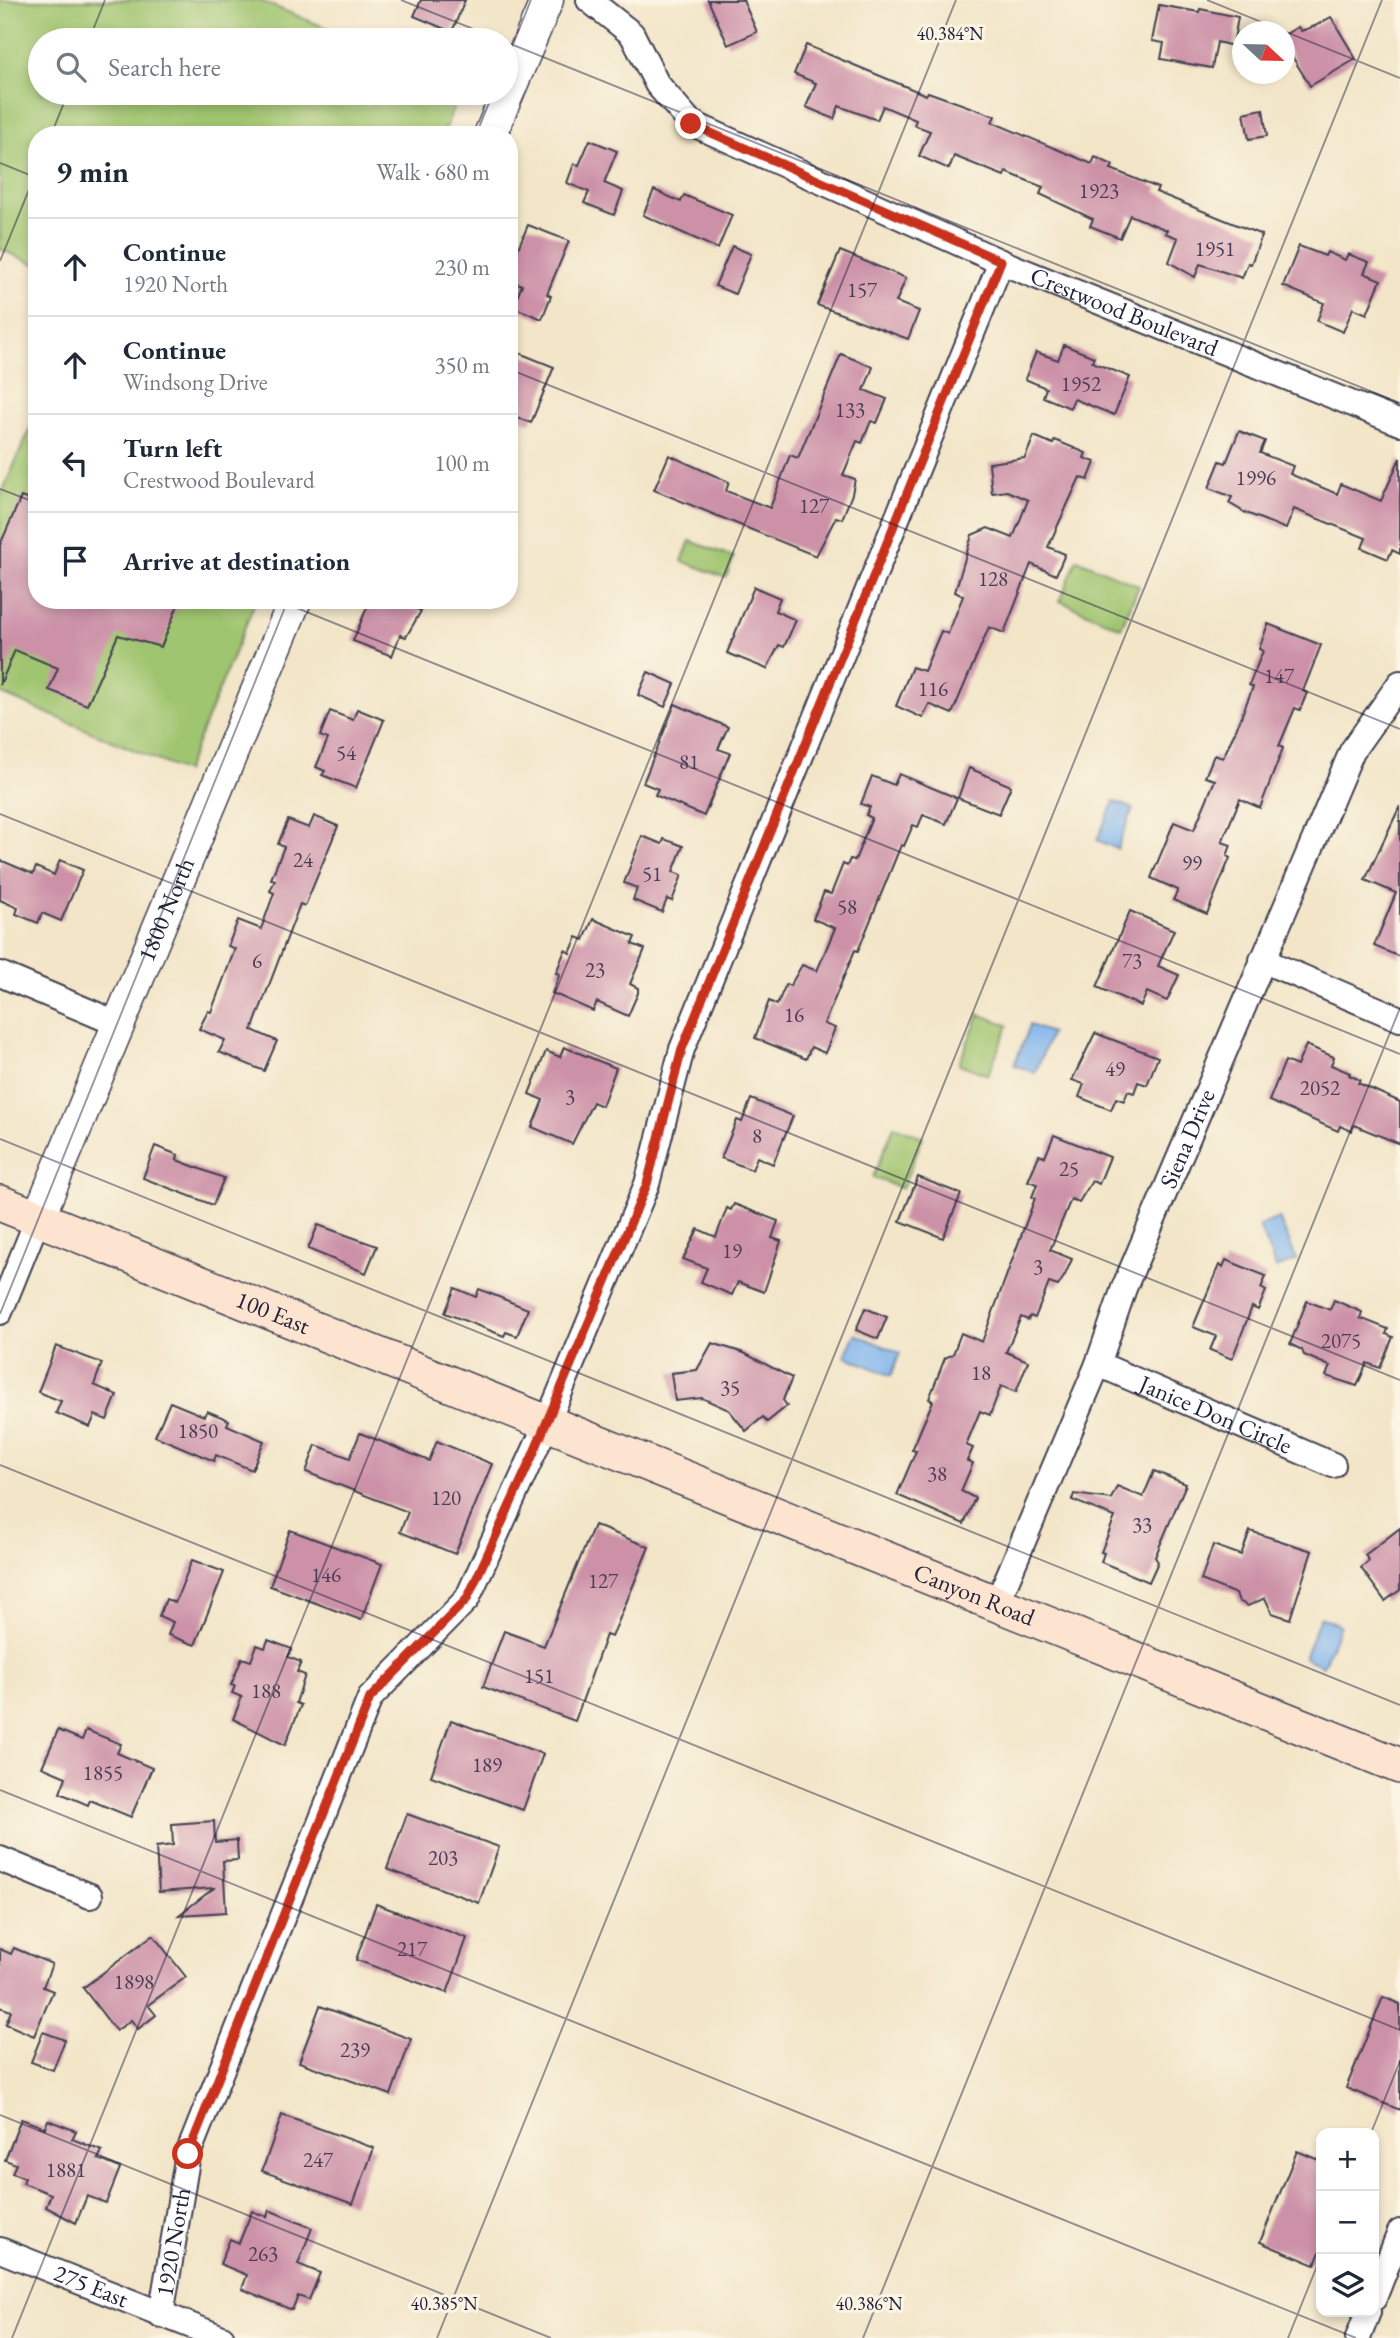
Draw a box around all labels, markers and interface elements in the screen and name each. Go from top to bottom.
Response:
north arrow [1232,21,1295,84]
text: 40.384°N [917,22,984,45]
search box [28,28,518,105]
icon: search [52,48,90,86]
text: Search here [108,50,221,84]
route end [675,108,706,139]
text: 9 min [56,152,129,191]
text: Walk · 680 m [376,157,490,187]
house number: 1923 [1079,177,1119,204]
text: Continue [123,235,226,269]
house number: 1951 [1195,235,1235,262]
icon: ahead [56,248,94,286]
text: 230 m [434,252,490,282]
street label: Crestwood Boulevard [1026,259,1224,363]
text: 1920 North [123,269,228,299]
house number: 157 [847,276,878,303]
text: Continue [123,333,226,367]
icon: ahead [56,346,94,384]
text: 350 m [434,350,490,380]
text: Windsong Drive [123,367,268,397]
house number: 1952 [1061,370,1101,397]
house number: 133 [835,396,865,423]
text: Turn left [123,431,222,465]
icon: left [56,444,94,482]
text: 100 m [434,448,490,478]
house number: 1996 [1236,464,1276,491]
text: Crestwood Boulevard [123,465,315,495]
house number: 127 [799,492,830,519]
icon: arrive [56,542,94,580]
text: Arrive at destination [123,544,350,578]
house number: 128 [978,565,1008,592]
house number: 147 [1264,662,1295,689]
house number: 116 [918,675,948,702]
house number: 54 [336,739,357,766]
house number: 81 [679,748,699,775]
house number: 24 [293,846,314,873]
house number: 99 [1182,849,1202,876]
street label: 1800 North [130,853,201,966]
house number: 51 [642,860,662,887]
house number: 58 [837,893,857,920]
house number: 6 [252,947,262,974]
house number: 73 [1122,947,1142,974]
house number: 23 [585,956,605,983]
house number: 16 [784,1001,804,1028]
house number: 49 [1105,1055,1125,1082]
house number: 2052 [1300,1074,1340,1101]
house number: 3 [565,1083,575,1110]
street label: Siena Drive [1152,1084,1222,1193]
house number: 8 [752,1122,762,1149]
house number: 25 [1059,1155,1079,1182]
house number: 19 [722,1237,742,1264]
house number: 3 [1033,1253,1043,1280]
street label: 100 East [231,1283,315,1341]
house number: 2075 [1321,1327,1361,1354]
house number: 18 [971,1359,991,1386]
street label: Janice Don Circle [1133,1367,1297,1461]
house number: 35 [720,1374,740,1401]
house number: 1850 [178,1417,218,1444]
house number: 38 [927,1460,947,1487]
house number: 120 [431,1484,461,1511]
house number: 33 [1132,1511,1152,1538]
street label: Canyon Road [909,1556,1040,1633]
house number: 146 [311,1561,341,1588]
house number: 127 [588,1567,619,1594]
house number: 151 [524,1662,554,1689]
house number: 188 [251,1677,281,1704]
house number: 189 [472,1751,502,1778]
house number: 1855 [83,1759,123,1786]
house number: 203 [428,1844,458,1871]
house number: 217 [397,1935,428,1962]
house number: 1898 [114,1968,154,1995]
house number: 239 [340,2036,370,2063]
map controls [1316,2128,1379,2317]
button: + [1316,2128,1379,2191]
route start [172,2138,203,2169]
house number: 247 [303,2146,334,2173]
house number: 1881 [46,2156,86,2183]
street label: 1920 North [148,2185,197,2299]
button: − [1316,2191,1379,2254]
house number: 263 [248,2240,278,2267]
button: layers [1316,2254,1379,2317]
street label: 275 East [50,2257,133,2314]
text: 40.385°N [411,2292,478,2315]
text: 40.386°N [836,2292,903,2315]

